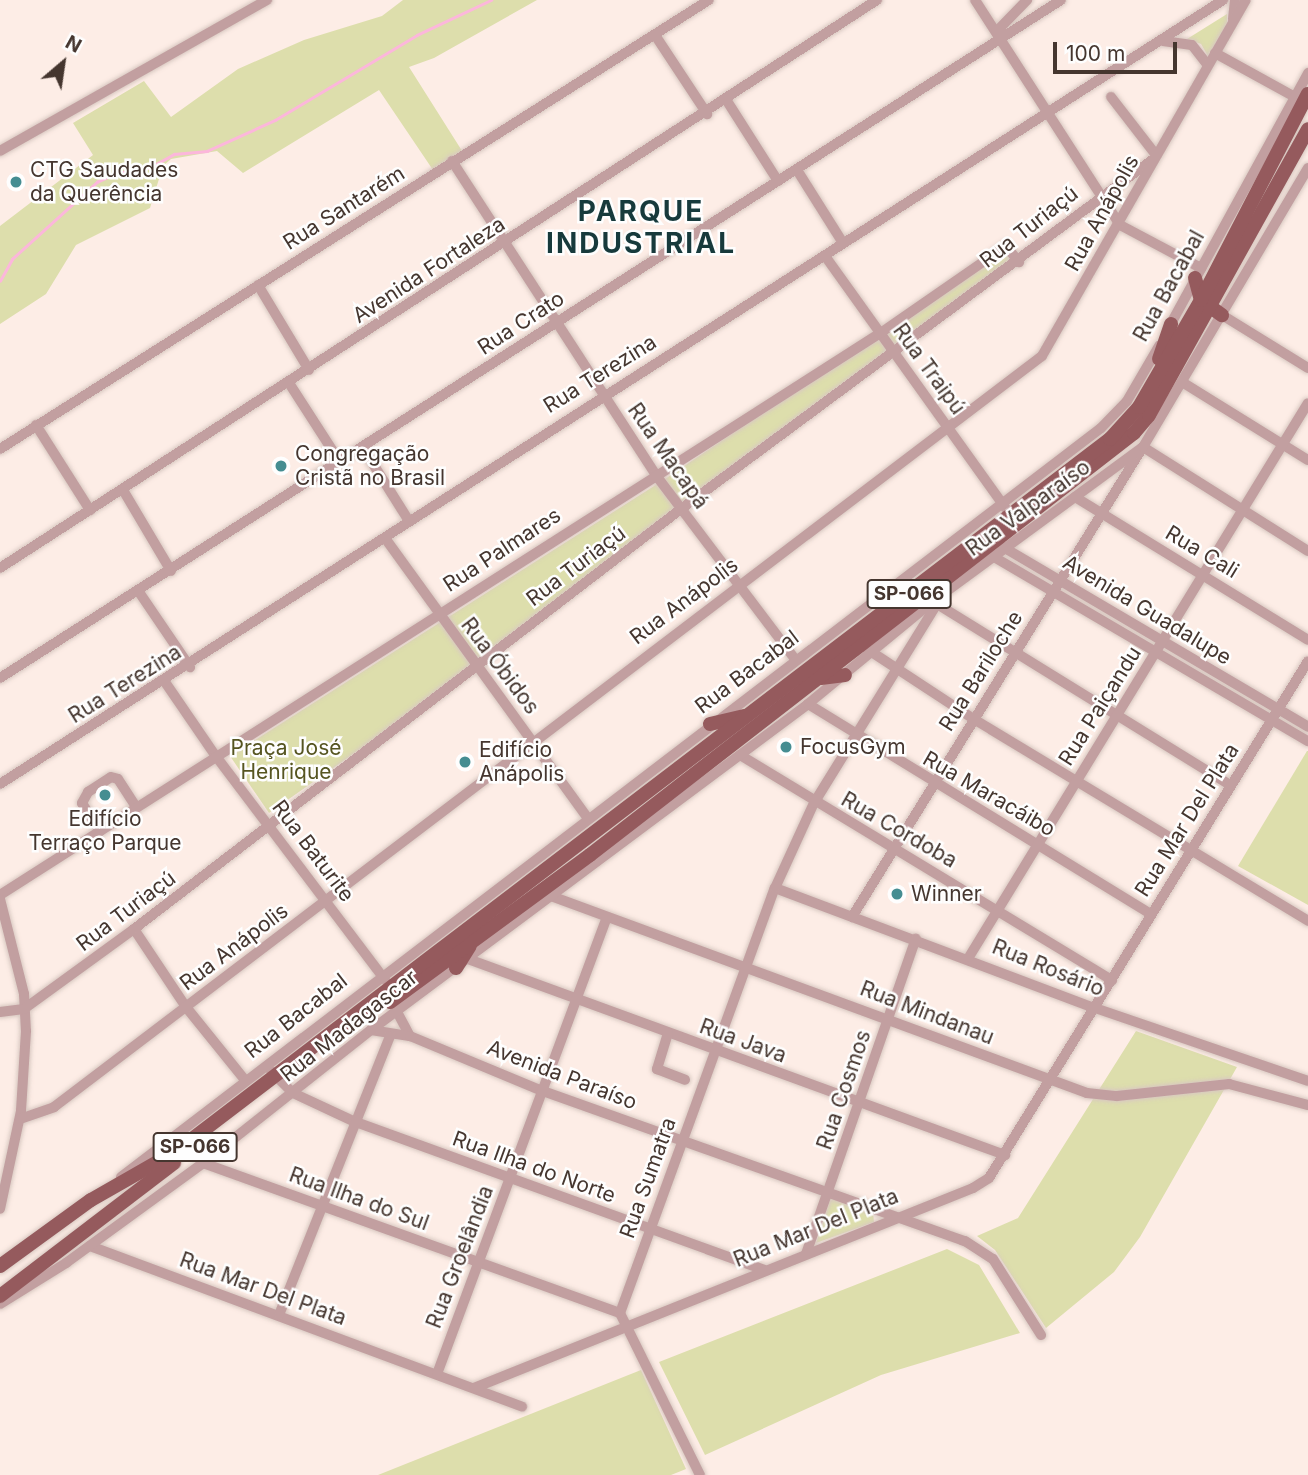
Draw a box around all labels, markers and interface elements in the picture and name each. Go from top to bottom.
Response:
north arrow [28,28,98,98]
scale bar [1056,28,1180,72]
text: N [62,31,85,58]
text: 100 m [1066,41,1125,66]
street label: Rua Anápolis [1060,150,1144,276]
place label: CTG Saudades da Querência [30,157,178,207]
street label: Rua Santarém [279,161,409,255]
marker: CTG Saudades da Querência [8,174,24,190]
street label: Rua Turiaçú [975,181,1083,273]
district label: PARQUE INDUSTRIAL [547,194,735,260]
street label: Avenida Fortaleza [348,211,510,329]
street label: Rua Bacabal [1128,226,1210,346]
street label: Rua Crato [473,286,569,360]
street label: Rua Traipú [888,319,970,419]
street label: Rua Terezina [539,329,661,419]
street label: Rua Macapá [622,398,714,514]
place label: Congregação Cristã no Brasil [295,441,445,491]
street label: Rua Valparaíso [961,455,1095,561]
marker: Congregação Cristã no Brasil [273,458,289,474]
street label: Rua Palmares [439,503,565,597]
street label: Rua Cali [1161,520,1243,584]
street label: Rua Turiaçú [521,521,631,611]
street label: Avenida Guadalupe [1058,550,1236,670]
street label: Rua Anápolis [625,552,743,650]
road number: SP-066 [865,579,953,610]
street label: Rua Bariloche [934,606,1028,736]
street label: Rua Óbidos [456,613,544,719]
street label: Rua Bacabal [690,625,804,719]
street label: Rua Terezina [64,639,186,729]
street label: Rua Paiçandu [1053,642,1147,770]
place label: FocusGym [800,734,906,760]
park label: Praça José Henrique [231,735,341,785]
place label: Edifício Anápolis [479,737,564,787]
marker: FocusGym [778,739,794,755]
street label: Rua Mar Del Plata [1130,739,1244,901]
street label: Rua Maracáibo [918,746,1060,842]
marker: Edifício Anápolis [457,754,473,770]
marker: Edifício Terraço Parque [97,787,113,803]
street label: Rua Cordoba [837,787,961,873]
street label: Rua Baturite [267,795,359,907]
place label: Edifício Terraço Parque [29,806,181,856]
street label: Rua Turiaçú [71,866,181,956]
place label: Winner [911,881,982,907]
marker: Winner [889,886,905,902]
street label: Rua Anápolis [175,898,293,996]
street label: Rua Rosário [988,934,1108,1002]
street label: Rua Madagascar [276,965,422,1087]
street label: Rua Bacabal [240,968,352,1064]
street label: Rua Mindanau [856,976,998,1050]
street label: Rua Java [696,1014,790,1068]
street label: Rua Cosmos [812,1027,876,1153]
street label: Avenida Paraíso [484,1035,640,1115]
street label: Rua Sumatra [615,1114,681,1242]
street label: Rua Ilha do Norte [449,1126,619,1208]
road number: SP-066 [151,1132,239,1162]
street label: Rua Ilha do Sul [286,1162,432,1236]
street label: Rua Groelândia [421,1182,499,1332]
street label: Rua Mar Del Plata [730,1183,902,1273]
street label: Rua Mar Del Plata [176,1247,350,1331]

